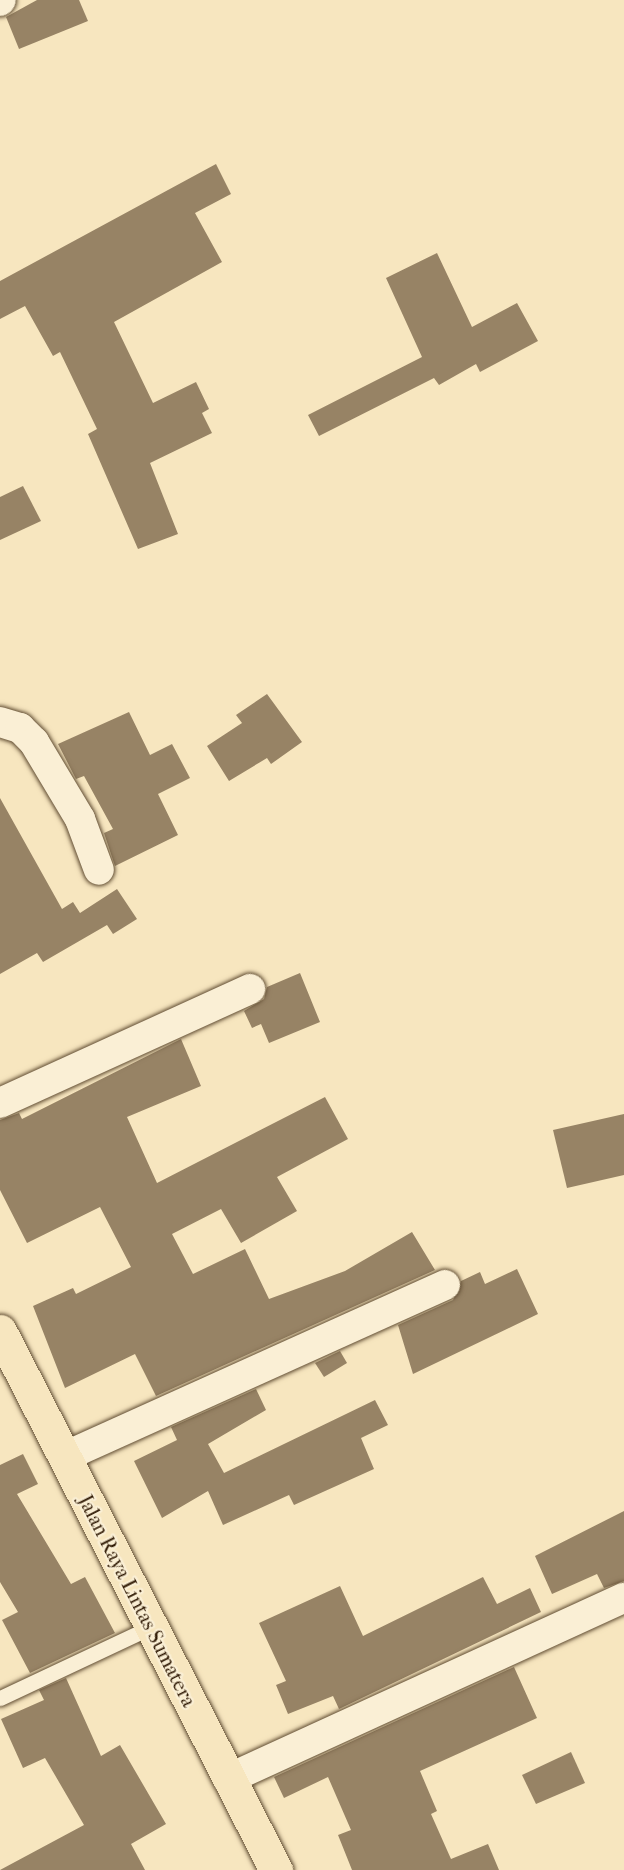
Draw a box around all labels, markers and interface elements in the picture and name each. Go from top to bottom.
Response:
street label: Jalan Raya Lintas Sumatera [73,1491,201,1711]

